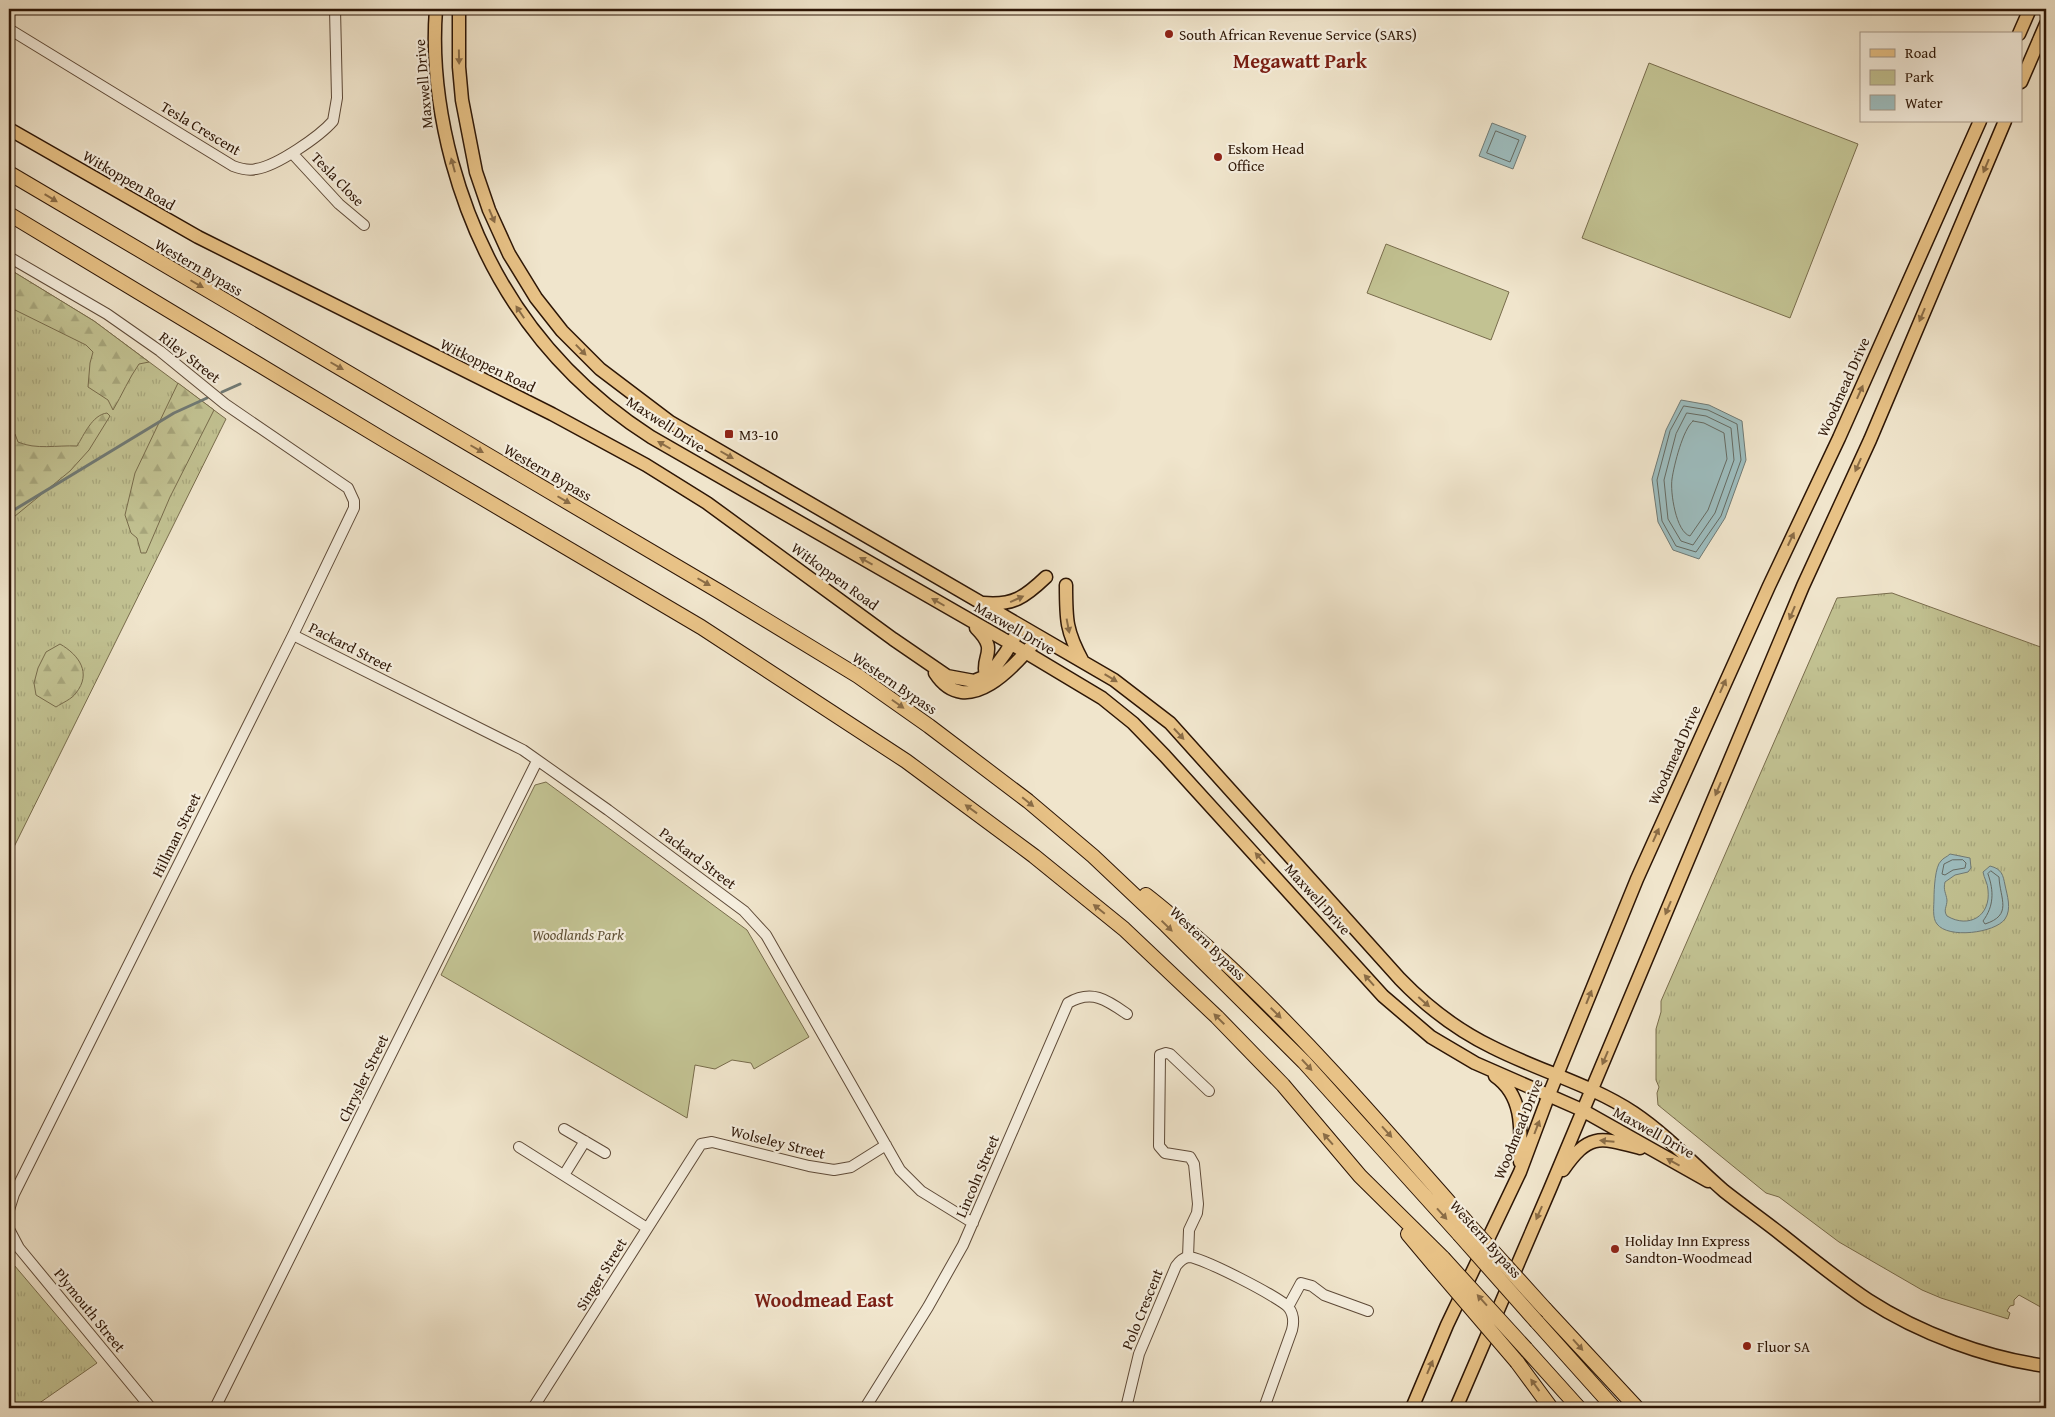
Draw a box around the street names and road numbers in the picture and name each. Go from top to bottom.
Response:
street label: Maxwell Drive [409,38,437,130]
street label: Tesla Crescent [157,96,246,161]
street label: Witkoppen Road [79,145,179,215]
street label: Tesla Close [307,147,369,211]
street label: Western Bypass [151,233,247,301]
street label: Riley Street [155,326,226,388]
street label: Witkoppen Road [437,333,539,397]
street label: Woodmead Drive [1812,334,1874,440]
street label: Maxwell Drive [623,391,709,457]
street label: Western Bypass [500,438,596,506]
street label: Witkoppen Road [787,537,883,615]
street label: Maxwell Drive [971,596,1059,660]
street label: Packard Street [305,617,397,677]
street label: Western Bypass [848,647,942,719]
street label: Woodmead Drive [1643,702,1705,808]
street label: Hillman Street [146,789,206,881]
street label: Packard Street [655,822,741,894]
street label: Maxwell Drive [1280,859,1356,939]
street label: Western Bypass [1165,901,1251,985]
street label: Chrysler Street [333,1030,394,1125]
street label: Woodmead Drive [1488,1076,1548,1182]
street label: Maxwell Drive [1610,1101,1698,1163]
street label: Wolseley Street [728,1120,828,1164]
street label: Lincoln Street [950,1131,1004,1221]
street label: Western Bypass [1445,1195,1527,1283]
street label: Singer Street [570,1233,632,1314]
street label: Plymouth Street [50,1263,131,1357]
street label: Polo Crescent [1116,1265,1168,1353]

